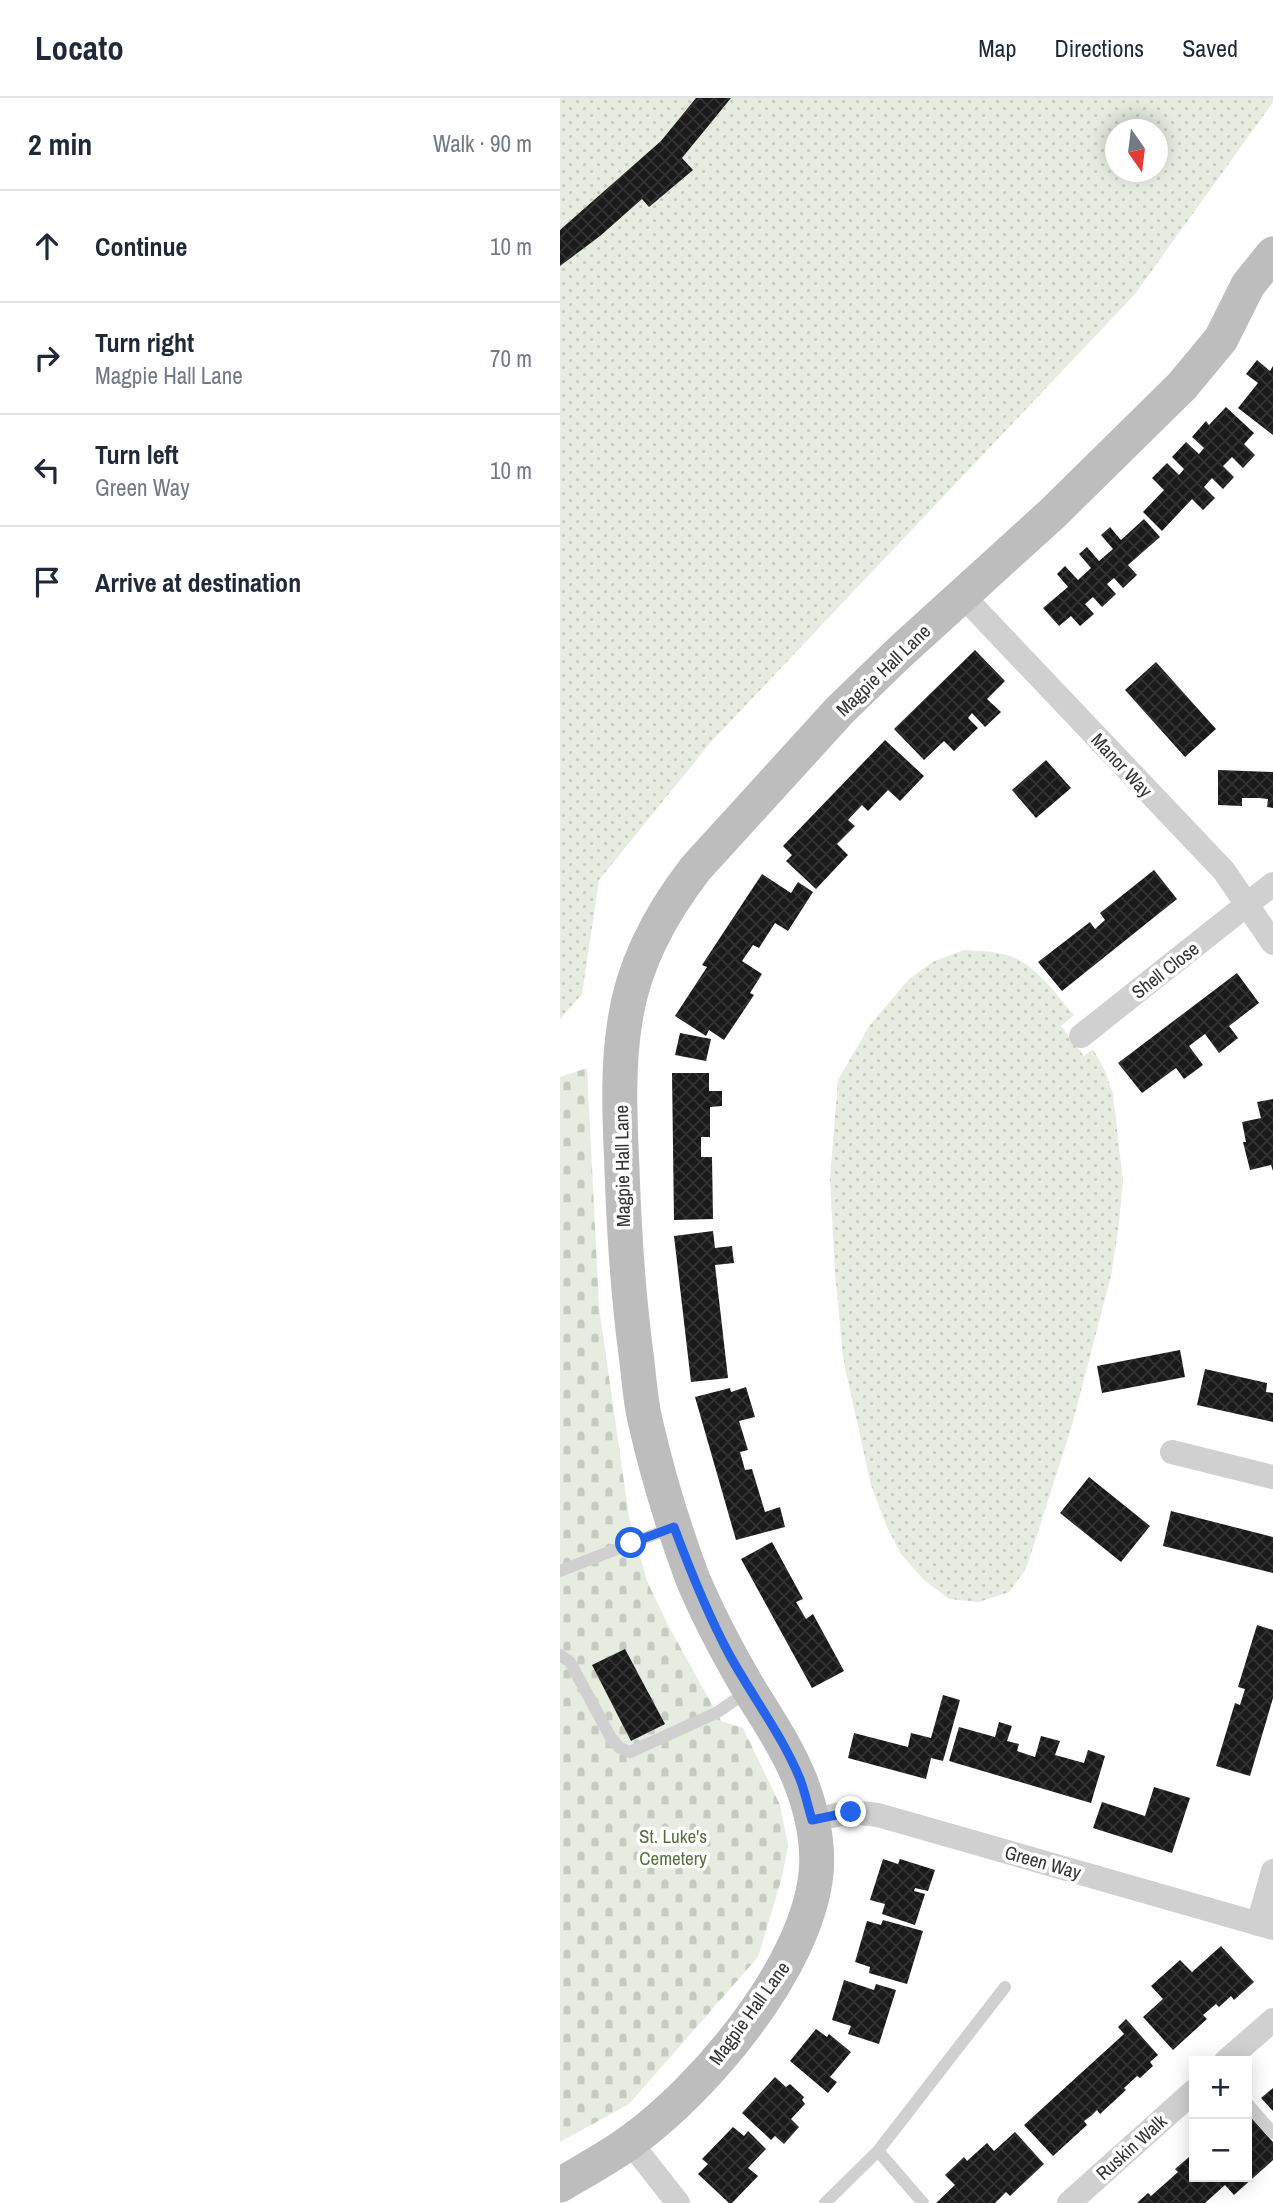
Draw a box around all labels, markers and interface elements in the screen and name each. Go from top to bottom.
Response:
text: Locato [35,26,124,70]
text: Map [978,32,1016,64]
text: Directions [1054,32,1144,64]
text: Saved [1182,32,1238,64]
north arrow [1105,119,1168,182]
text: 2 min [28,124,92,164]
text: Walk · 90 m [433,128,532,159]
icon: ahead [28,227,66,265]
text: Continue [95,229,187,264]
text: 10 m [490,231,532,262]
text: Turn right [95,325,194,360]
icon: right [28,339,66,377]
text: 70 m [490,343,532,374]
text: Magpie Hall Lane [95,360,243,391]
text: Turn left [95,437,179,472]
icon: left [28,451,66,489]
text: 10 m [490,455,532,486]
text: Green Way [95,472,190,503]
icon: arrive [28,563,66,601]
text: Arrive at destination [95,565,301,600]
street label: Magpie Hall Lane [830,618,936,722]
street label: Manor Way [1086,727,1159,803]
street label: Shell Close [1126,935,1204,1005]
street label: Magpie Hall Lane [608,1105,636,1227]
route start [615,1527,646,1558]
route end [835,1796,866,1827]
park label: St. Luke's Cemetery [639,1823,707,1871]
street label: Green Way [1002,1839,1084,1885]
street label: Magpie Hall Lane [703,1956,795,2070]
map controls [1189,2056,1252,2182]
button: + [1189,2056,1252,2119]
street label: Ruskin Walk [1090,2108,1172,2186]
button: − [1189,2119,1252,2182]

